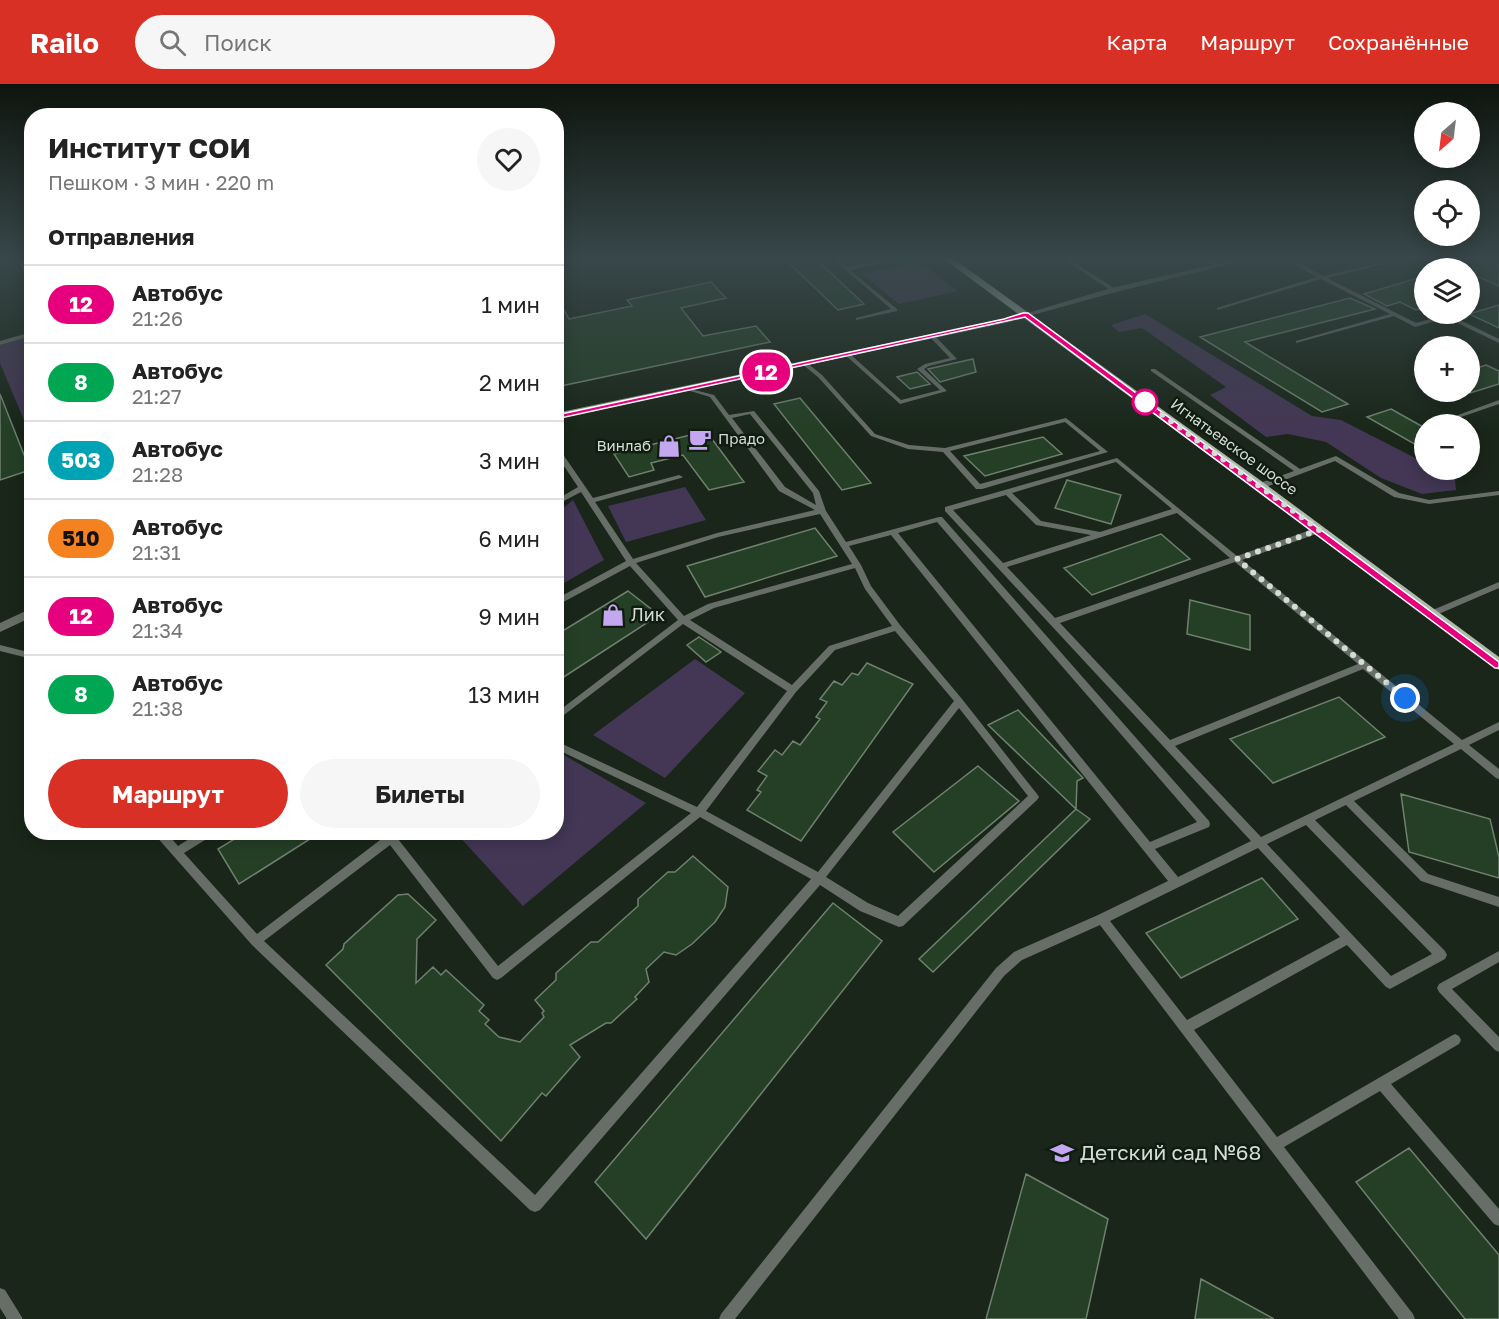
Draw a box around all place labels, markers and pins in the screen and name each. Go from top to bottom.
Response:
unlabelled marker [1132,389,1158,415]
cafe icon: Прадо [687,426,713,452]
place label: Прадо [718,429,765,447]
shop icon: Винлаб [656,433,682,459]
place label: Винлаб [596,436,651,454]
shop icon: Лик [600,602,626,628]
place label: Лик [631,603,665,625]
place label: Детский сад №68 [1080,1139,1261,1165]
school or university icon: Детский сад №68 [1049,1140,1075,1166]

